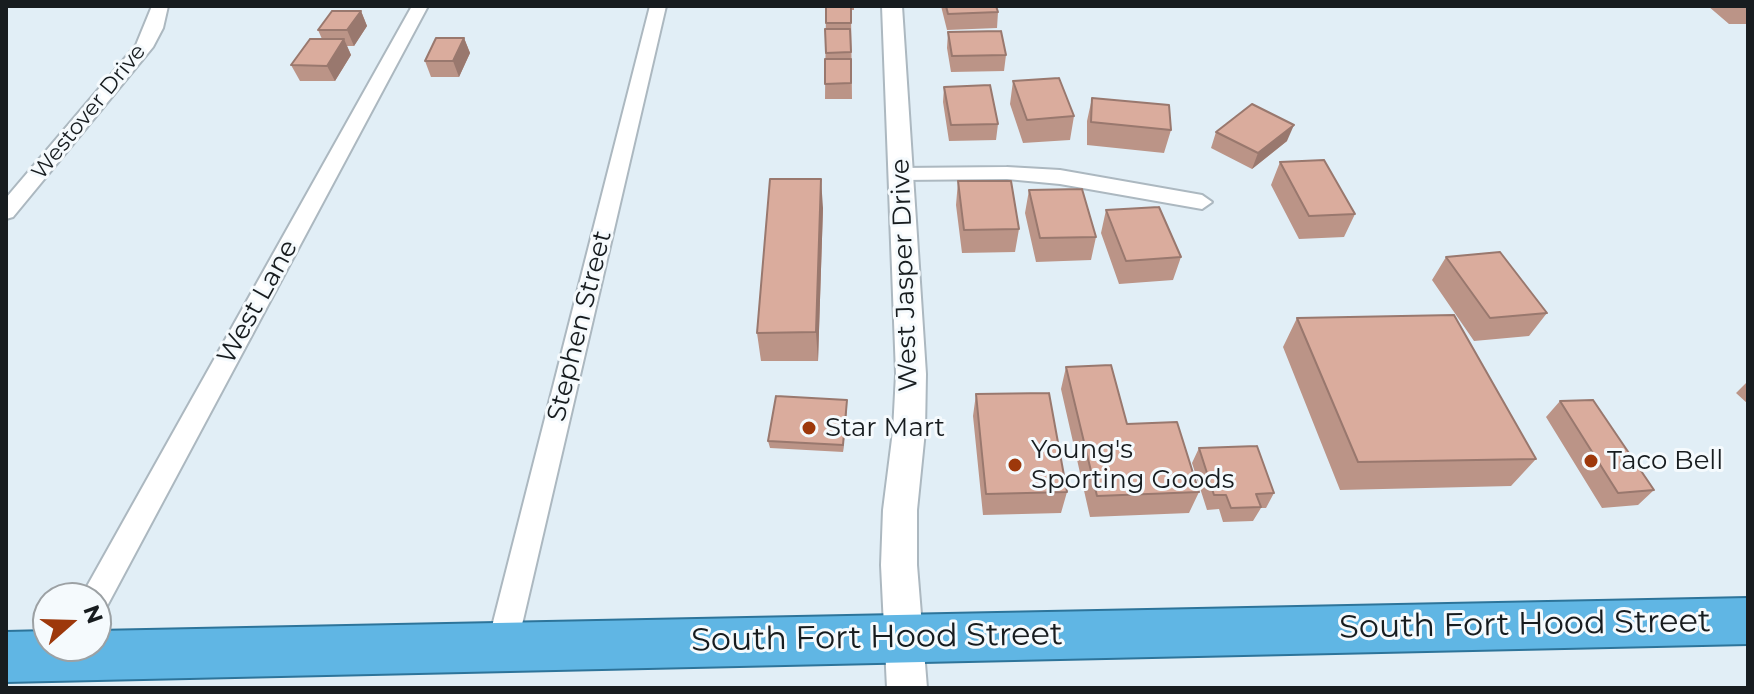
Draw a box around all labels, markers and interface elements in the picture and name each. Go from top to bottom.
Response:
street label: Westover Drive [26,39,152,185]
street label: West Jasper Drive [885,158,925,392]
street label: Stephen Street [541,227,619,425]
street label: West Lane [211,234,305,370]
place label: Star Mart [825,412,945,444]
marker: Star Mart [800,419,818,437]
place label: Young's Sporting Goods [1031,434,1235,496]
place label: Taco Bell [1607,445,1723,477]
marker: Taco Bell [1582,452,1600,470]
marker: Young's Sporting Goods [1006,456,1024,474]
north arrow [32,582,112,662]
text: N [77,601,109,627]
street label: South Fort Hood Street [1339,603,1711,647]
street label: South Fort Hood Street [691,616,1063,660]

